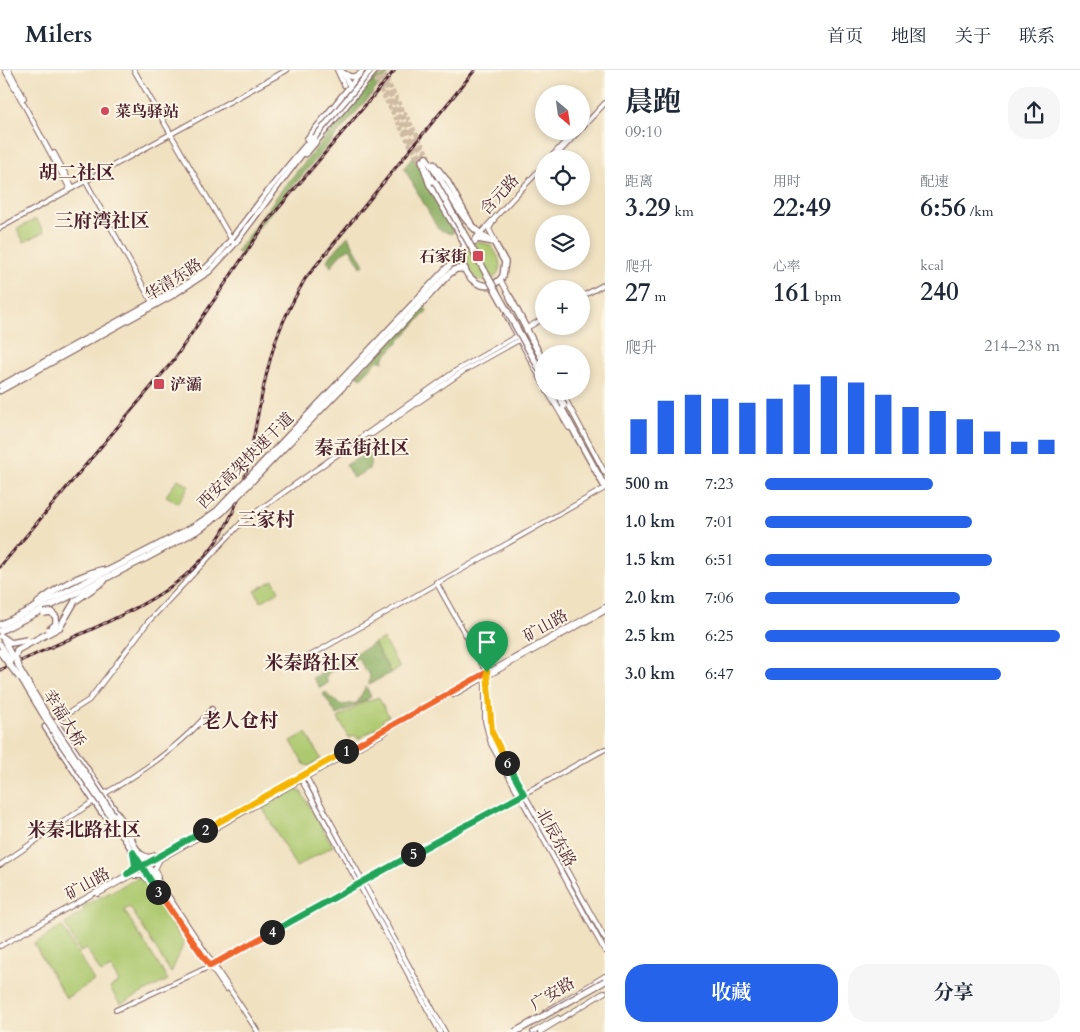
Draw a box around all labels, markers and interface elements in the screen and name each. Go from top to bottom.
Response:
text: Milers [25,18,92,51]
text: 首页 [827,24,863,49]
text: 地图 [891,24,927,49]
text: 关于 [955,24,991,49]
text: 联系 [1019,24,1055,49]
text: 晨跑 [625,83,681,121]
north arrow [535,85,590,140]
map controls [535,85,590,400]
button: share [1008,87,1060,139]
place label: 菜鸟驿站 [115,101,179,123]
marker: 菜鸟驿站 [99,105,111,117]
text: 09:10 [625,121,662,143]
button: locate [535,150,590,205]
district label: 胡二社区 [39,160,115,186]
street label: 含元路 [475,170,524,220]
text: 距离 [625,172,653,191]
text: 用时 [773,172,801,191]
text: 配速 [920,172,948,191]
text: 3.29 [625,191,671,225]
text: 22:49 [773,191,831,225]
text: 6:56 [920,191,966,225]
text: km [671,202,694,221]
text: /km [966,202,994,221]
district label: 三府湾社区 [54,208,150,234]
button: layers [535,215,590,270]
place label: 石家街 [419,246,467,268]
marker: 石家街 [471,249,485,263]
street label: 华清东路 [141,254,207,306]
text: kcal [920,256,944,275]
text: 爬升 [625,257,653,276]
text: 心率 [773,257,801,276]
text: 240 [920,275,959,309]
text: 27 [625,276,651,310]
text: 161 [773,276,811,310]
button: + [535,280,590,335]
text: m [651,287,666,306]
text: bpm [811,287,842,306]
text: 214–238 m [984,335,1060,357]
text: 爬升 [625,337,657,359]
button: − [535,345,590,400]
place label: 浐灞 [170,374,202,396]
marker: 浐灞 [152,377,166,391]
street label: 西安高架快速干道 [193,408,299,514]
district label: 秦孟街社区 [314,435,410,461]
text: 500 m [625,473,669,495]
text: 7:23 [705,473,734,495]
district label: 三家村 [237,507,295,533]
text: 1.0 km [625,511,675,533]
text: 7:01 [705,511,734,533]
text: 1.5 km [625,549,675,571]
text: 6:51 [705,549,734,571]
text: 2.0 km [625,587,675,609]
text: 7:06 [705,587,734,609]
street label: 矿山路 [519,605,572,647]
pin [466,621,508,672]
text: 2.5 km [625,625,675,647]
text: 6:25 [705,625,734,647]
icon: arrive [473,628,501,656]
district label: 米秦路社区 [264,650,360,676]
text: 3.0 km [625,663,675,685]
text: 6:47 [705,663,734,685]
street label: 幸福大桥 [38,686,90,752]
district label: 老人仓村 [202,708,278,734]
pin: 1 [334,738,358,764]
text: 1 [343,742,350,761]
pin: 6 [494,750,520,776]
text: 6 [504,754,511,773]
street label: 北辰东路 [531,804,581,871]
district label: 米秦北路社区 [27,817,141,843]
pin: 2 [192,818,218,842]
text: 2 [202,821,209,840]
pin: 5 [400,842,426,866]
text: 5 [410,845,417,864]
street label: 矿山路 [61,863,114,905]
pin: 3 [146,880,170,904]
text: 3 [155,883,162,902]
pin: 4 [260,920,284,944]
text: 4 [269,923,276,942]
button: 收藏 [625,964,838,1022]
button: 分享 [848,964,1060,1022]
street label: 广安路 [526,972,579,1016]

